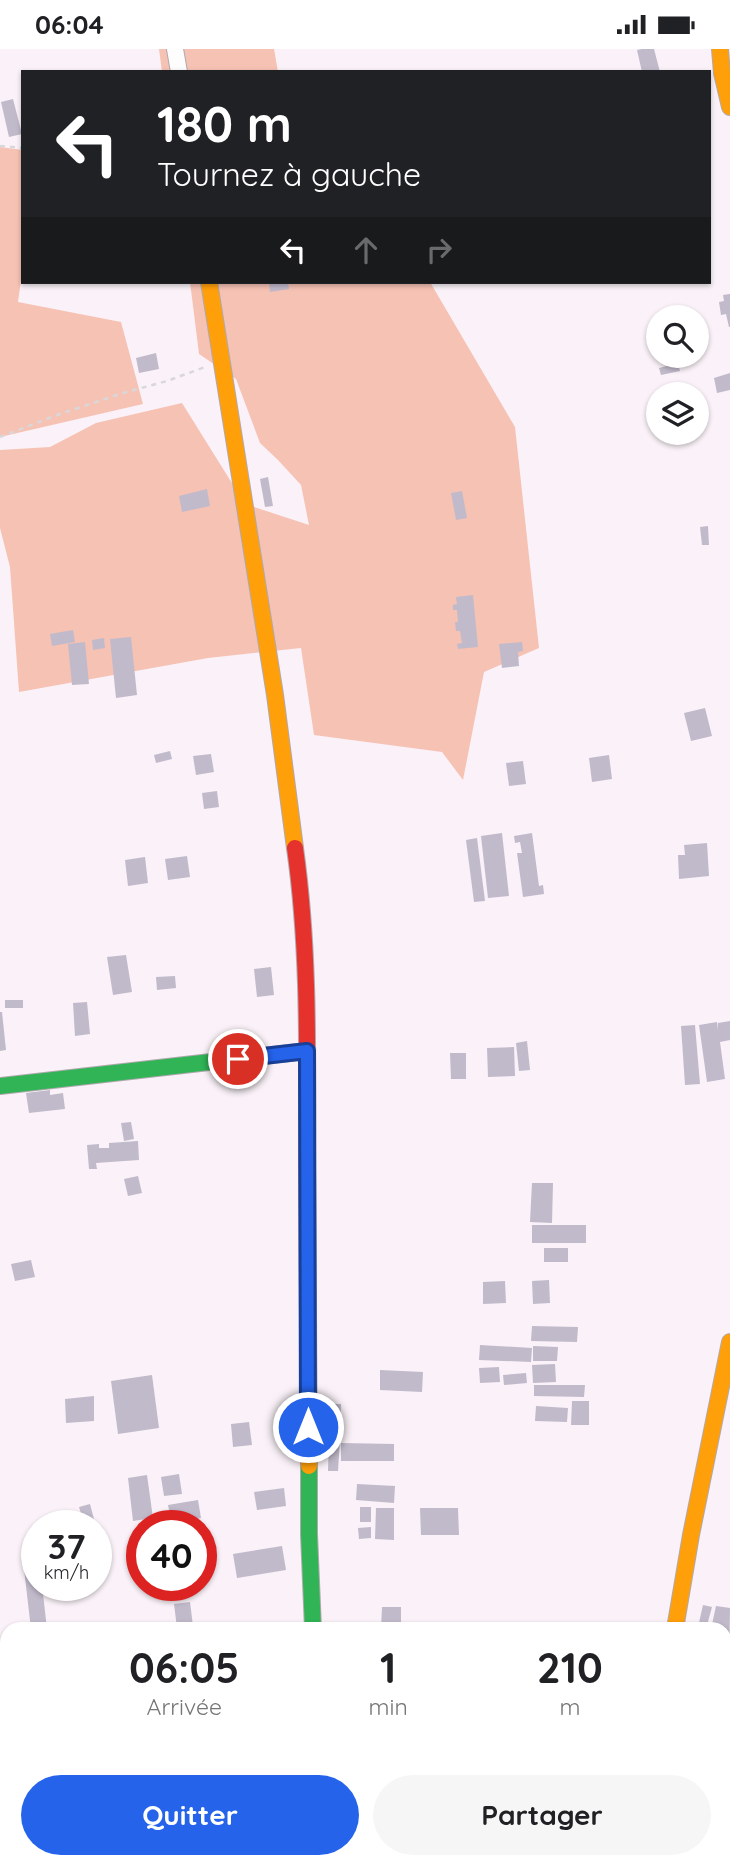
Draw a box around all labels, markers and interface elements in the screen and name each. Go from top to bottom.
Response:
text: 06:04 [35,8,104,41]
text: 180 m [157,93,292,154]
icon: left [42,98,133,189]
text: Tournez à gauche [157,154,421,194]
icon: left [274,231,312,269]
icon: ahead [347,231,385,269]
icon: right [420,231,458,269]
map controls [646,305,709,445]
button: search [646,305,709,368]
button: layers [646,382,709,445]
pin [208,1029,268,1089]
icon: arrive [219,1040,257,1078]
position arrow [271,1390,345,1464]
speed limit sign: 40 [126,1510,217,1601]
text: 37 [47,1524,86,1568]
text: km/h [44,1561,89,1584]
text: 06:05 [129,1641,240,1694]
text: 1 [380,1641,396,1694]
text: 210 [537,1641,603,1694]
text: Arrivée [147,1692,222,1721]
text: min [369,1692,408,1721]
text: m [559,1692,580,1721]
button: Quitter [21,1775,359,1855]
button: Partager [373,1775,711,1855]

